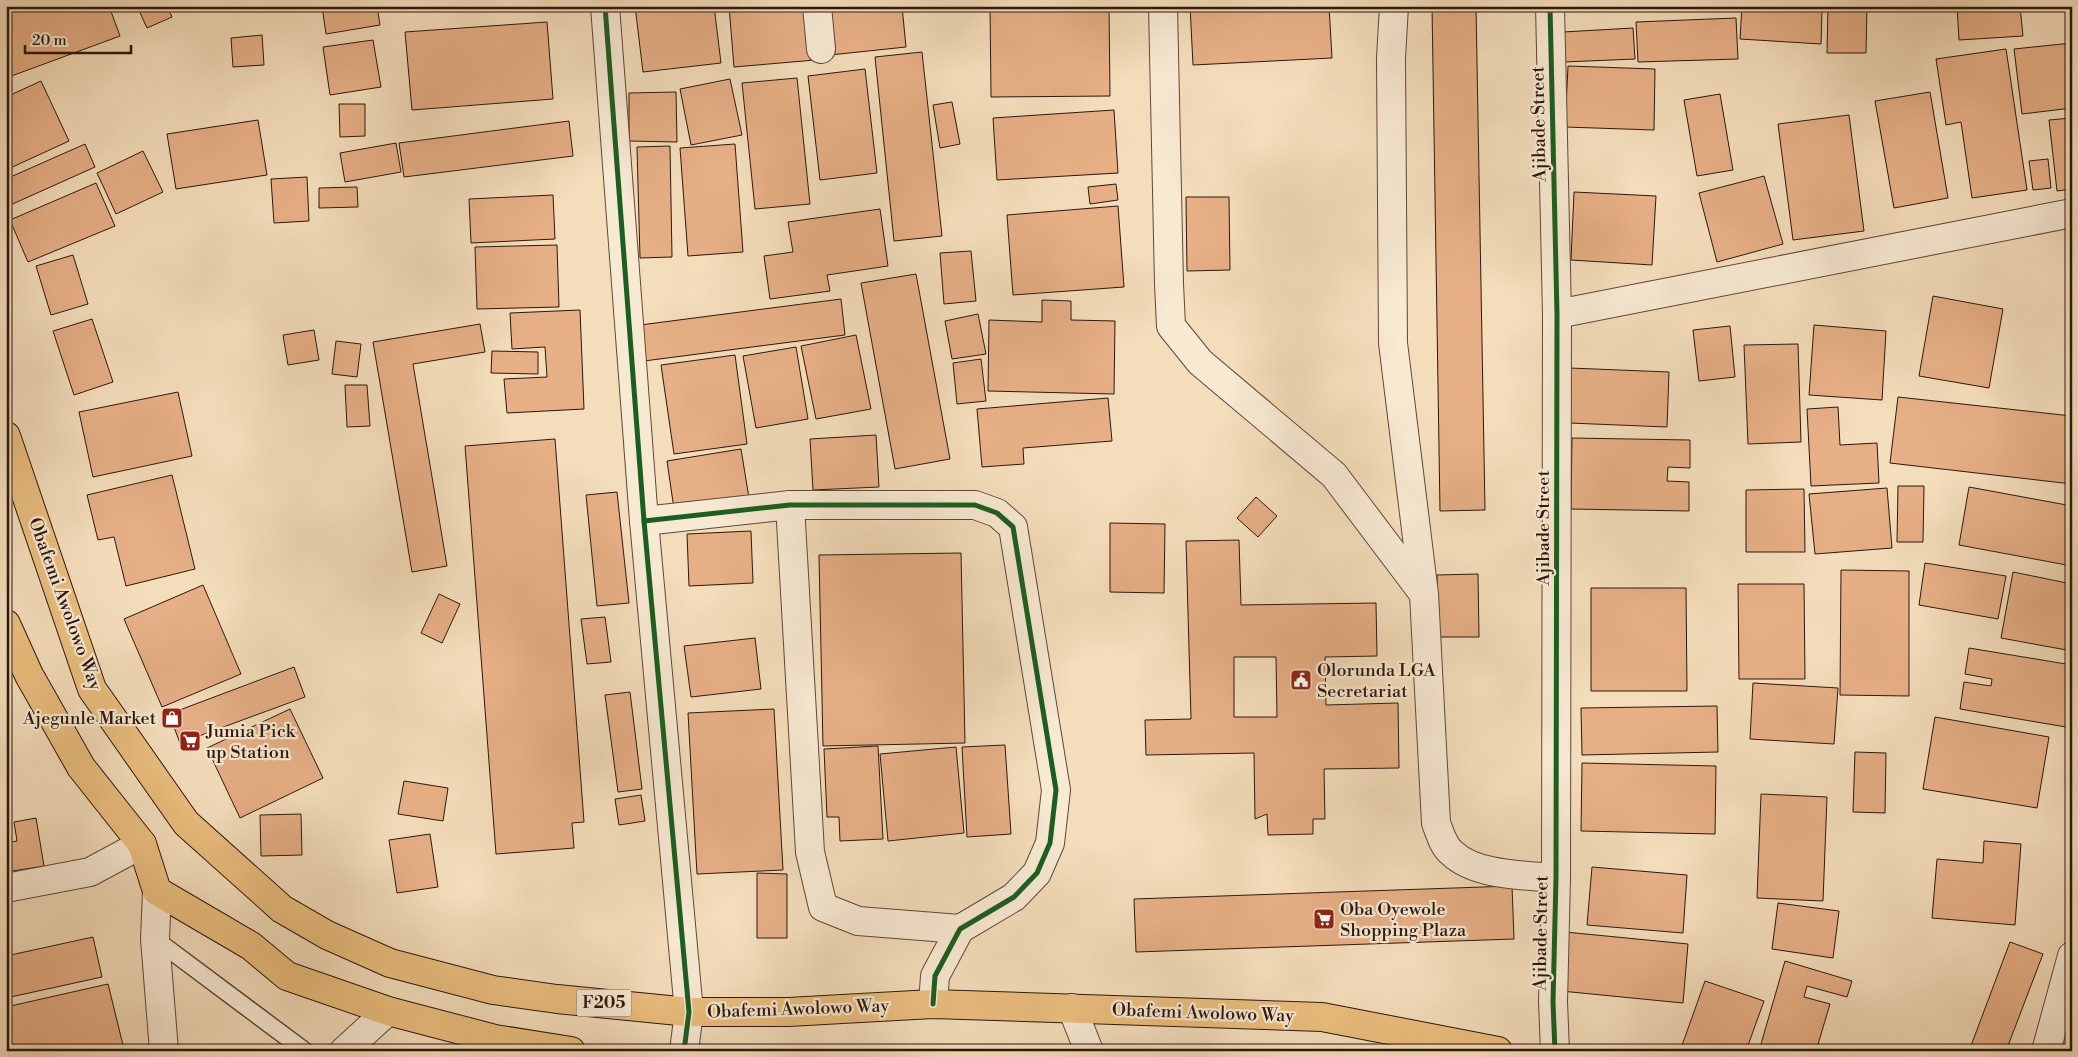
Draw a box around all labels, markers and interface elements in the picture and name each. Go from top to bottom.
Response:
scale bar [25,22,131,54]
text: 20 m [32,31,67,50]
street label: Ajibade Street [1526,65,1552,183]
street label: Ajibade Street [1532,470,1555,587]
street label: Obafemi Awolowo Way [23,515,107,694]
place label: Olorunda LGA Secretariat [1317,659,1436,703]
public building icon: Olorunda LGA Secretariat [1289,668,1313,692]
shop icon: Ajegunle Market [160,706,184,730]
place label: Ajegunle Market [22,707,157,730]
place label: Jumia Pick up Station [205,720,297,764]
supermarket icon: Jumia Pick up Station [178,729,202,753]
street label: Ajibade Street [1528,874,1554,992]
place label: Oba Oyewole Shopping Plaza [1340,898,1467,942]
supermarket icon: Oba Oyewole Shopping Plaza [1312,907,1336,931]
road number: F205 [576,990,632,1016]
street label: Obafemi Awolowo Way [707,994,890,1024]
street label: Obafemi Awolowo Way [1112,998,1295,1028]

